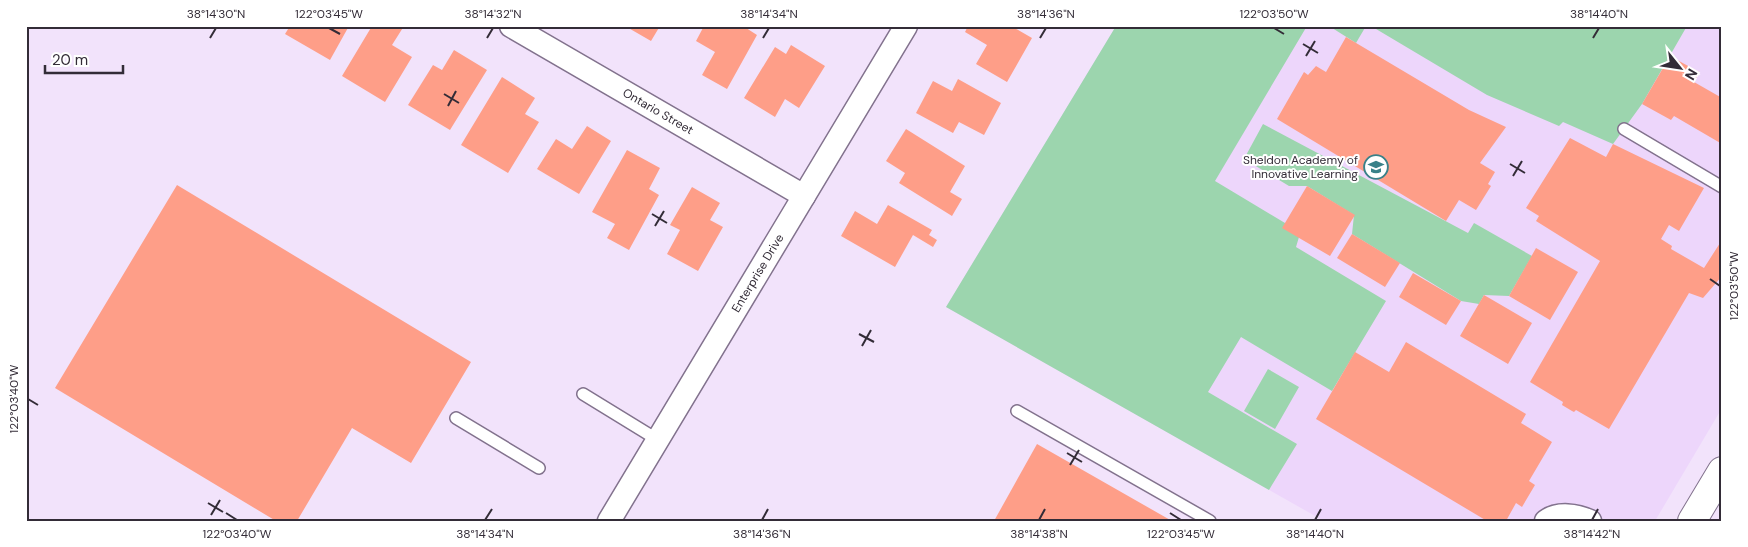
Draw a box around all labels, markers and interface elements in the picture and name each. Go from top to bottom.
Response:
text: 38°14'30"N [187,6,245,22]
text: 122°03'45"W [295,6,363,22]
text: 38°14'32"N [464,6,522,22]
text: 38°14'34"N [740,6,798,22]
text: 38°14'36"N [1017,6,1075,22]
text: 122°03'50"W [1239,6,1309,22]
text: 38°14'40"N [1570,6,1628,22]
scale bar [45,42,122,74]
north arrow [1656,42,1706,92]
text: 20 m [52,50,88,70]
text: N [1681,66,1702,83]
street label: Ontario Street [620,85,697,138]
place label: Sheldon Academy of Innovative Learning [1243,152,1358,182]
school or university icon: Sheldon Academy of Innovative Learning [1363,154,1389,180]
street label: Enterprise Drive [728,231,788,315]
text: 122°03'50"W [1726,251,1742,321]
text: 122°03'40"W [6,364,22,433]
text: 122°03'40"W [203,526,272,542]
text: 38°14'34"N [456,526,514,542]
text: 38°14'36"N [733,526,791,542]
text: 38°14'38"N [1010,526,1068,542]
text: 122°03'45"W [1147,526,1215,542]
text: 38°14'40"N [1286,526,1344,542]
text: 38°14'42"N [1564,526,1620,542]

